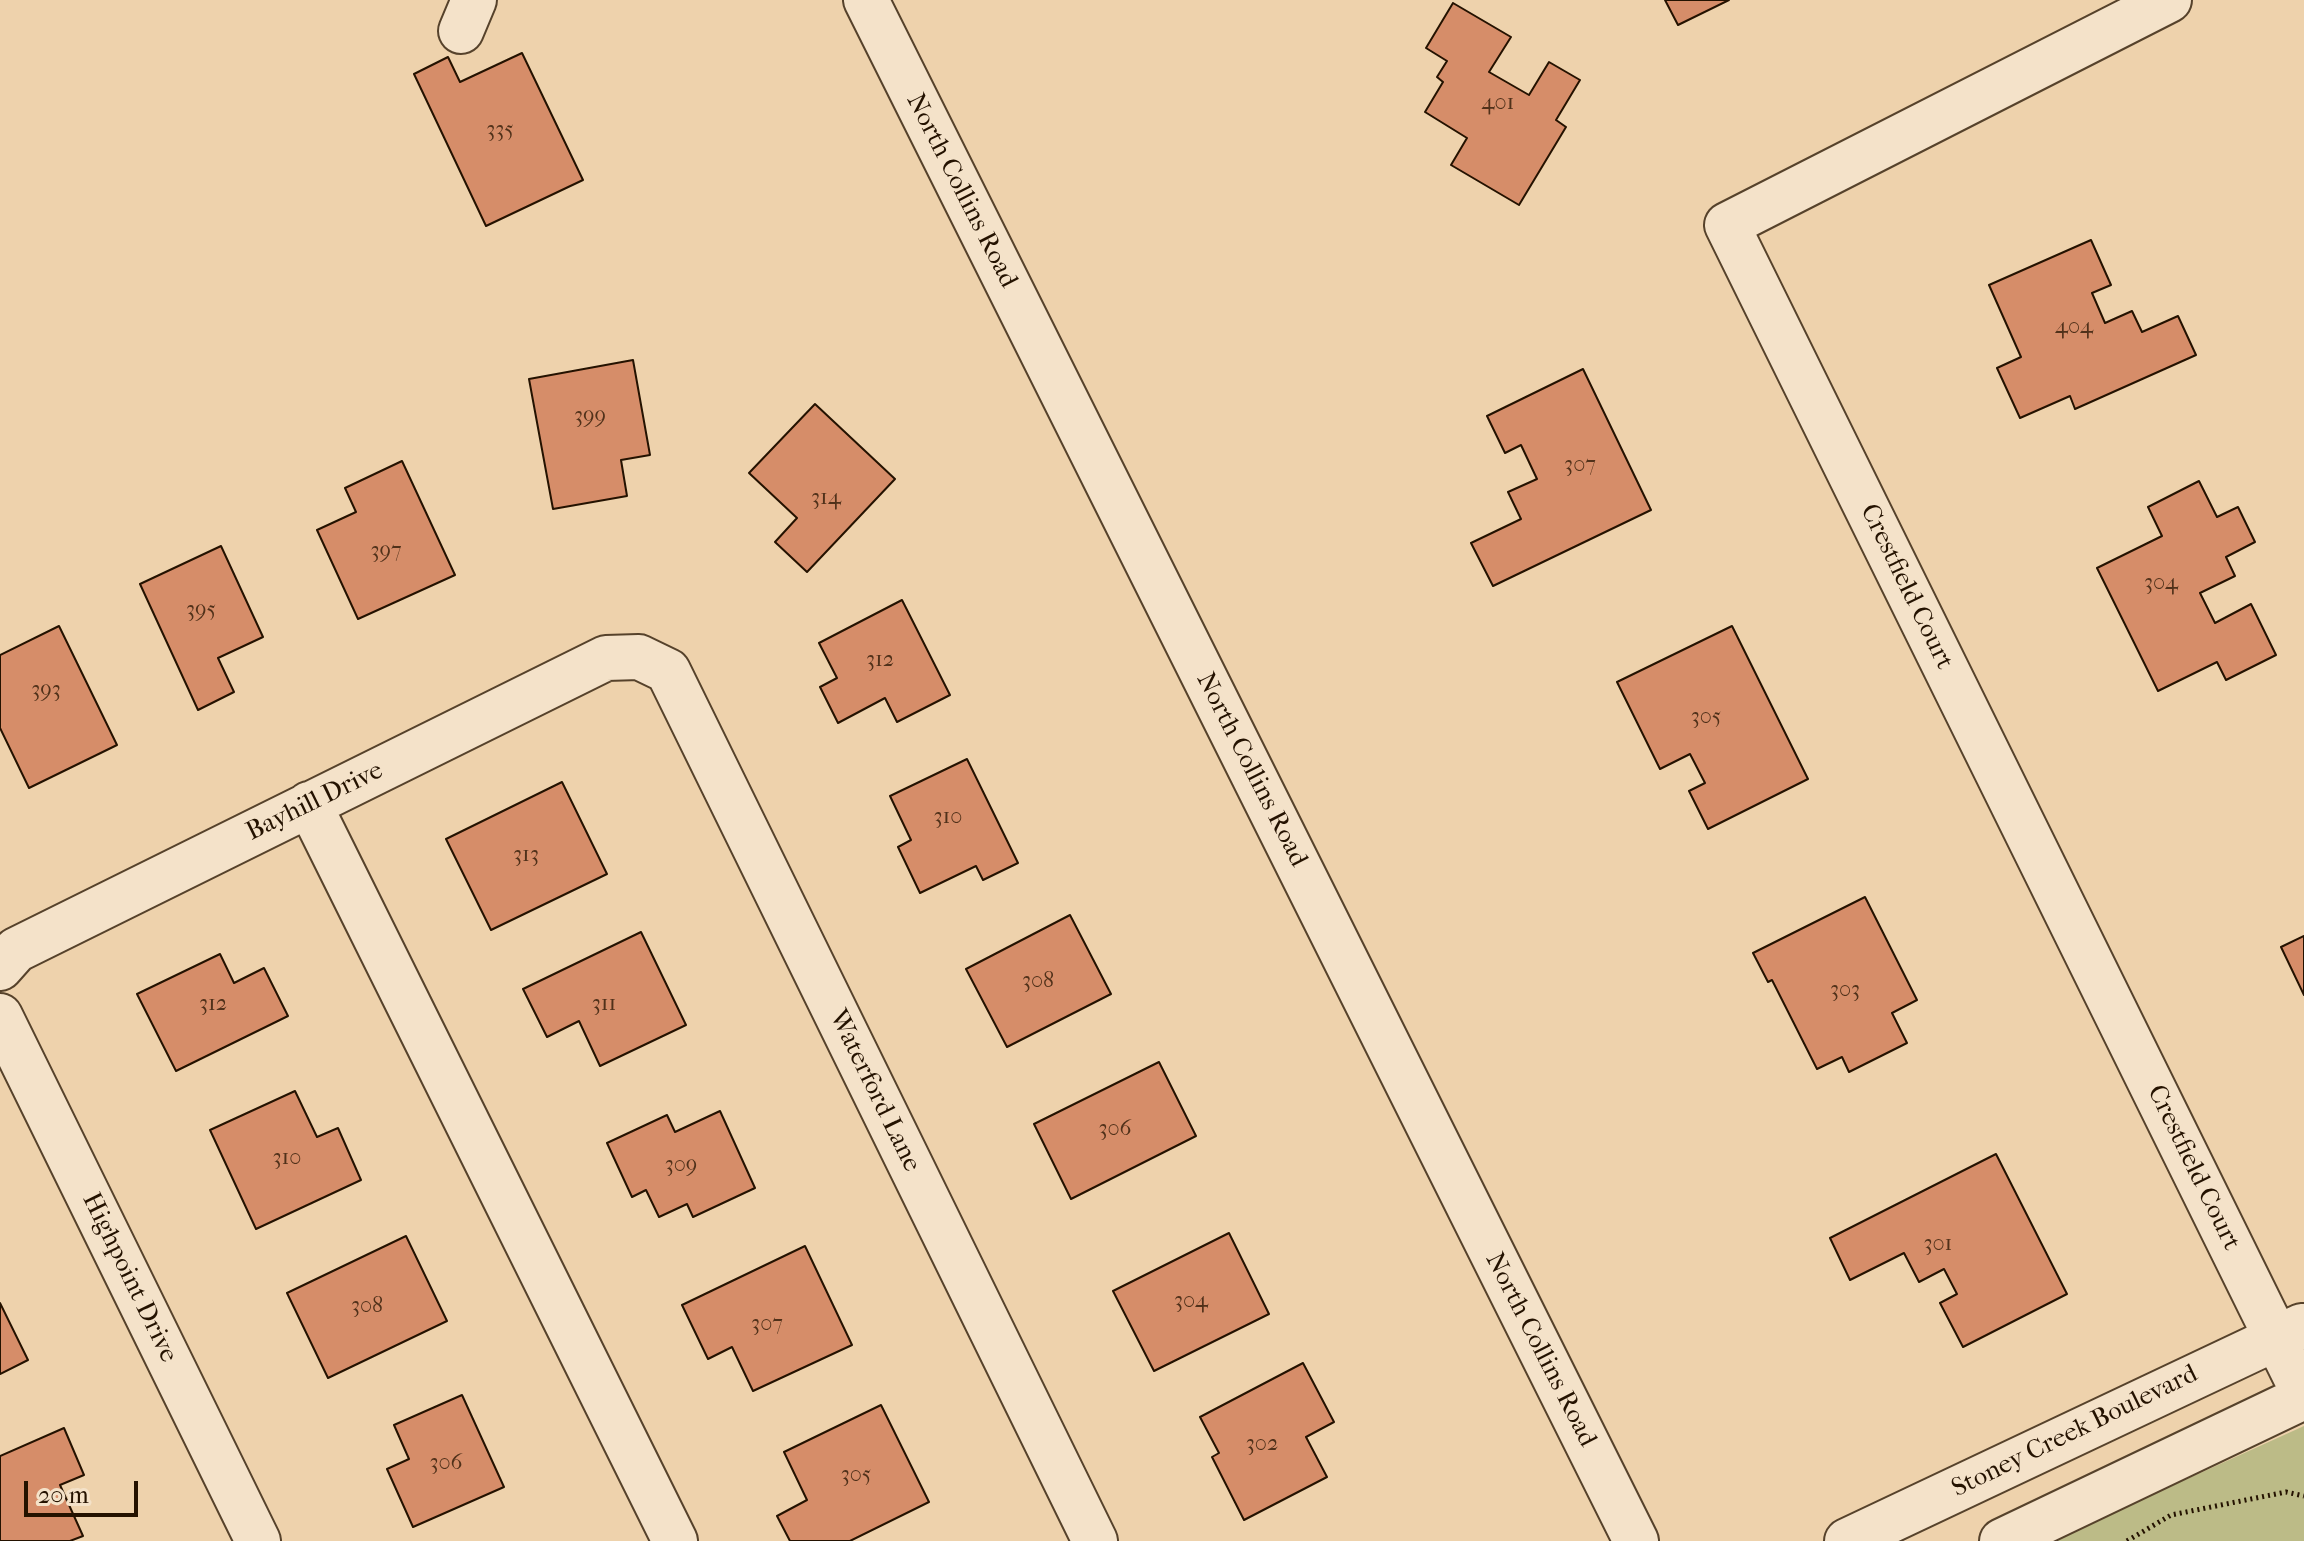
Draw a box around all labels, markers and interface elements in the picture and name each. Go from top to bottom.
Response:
street label: North Collins Road [899,89,1023,293]
house number: 401 [1482,91,1514,117]
house number: 335 [486,118,514,144]
house number: 404 [2055,315,2093,341]
house number: 399 [574,404,606,430]
house number: 307 [1564,453,1596,479]
house number: 314 [811,486,841,512]
street label: Crestfield Court [1853,499,1959,675]
house number: 397 [370,539,402,565]
house number: 304 [2144,571,2178,597]
house number: 395 [186,598,216,624]
house number: 312 [866,648,894,674]
street label: North Collins Road [1189,668,1313,872]
house number: 393 [31,678,61,704]
house number: 305 [1691,705,1721,731]
street label: Bayhill Drive [242,756,388,848]
house number: 310 [934,805,962,831]
house number: 313 [513,843,539,869]
house number: 308 [1022,969,1054,995]
house number: 303 [1830,978,1860,1004]
house number: 312 [199,992,227,1018]
house number: 311 [592,992,616,1018]
street label: Waterford Lane [821,1005,927,1177]
street label: Crestfield Court [2140,1080,2246,1256]
house number: 306 [1098,1117,1132,1143]
house number: 310 [273,1146,301,1172]
house number: 309 [665,1153,697,1179]
street label: Highpoint Drive [74,1188,184,1368]
house number: 301 [1924,1232,1952,1258]
street label: North Collins Road [1478,1248,1602,1452]
house number: 304 [1174,1289,1208,1315]
house number: 308 [351,1294,383,1320]
house number: 307 [751,1312,783,1338]
street label: Stoney Creek Boulevard [1947,1359,2203,1505]
house number: 302 [1246,1432,1278,1458]
house number: 306 [429,1451,463,1477]
house number: 305 [841,1463,871,1489]
scale bar [28,1465,142,1515]
text: 20 m [38,1481,89,1509]

